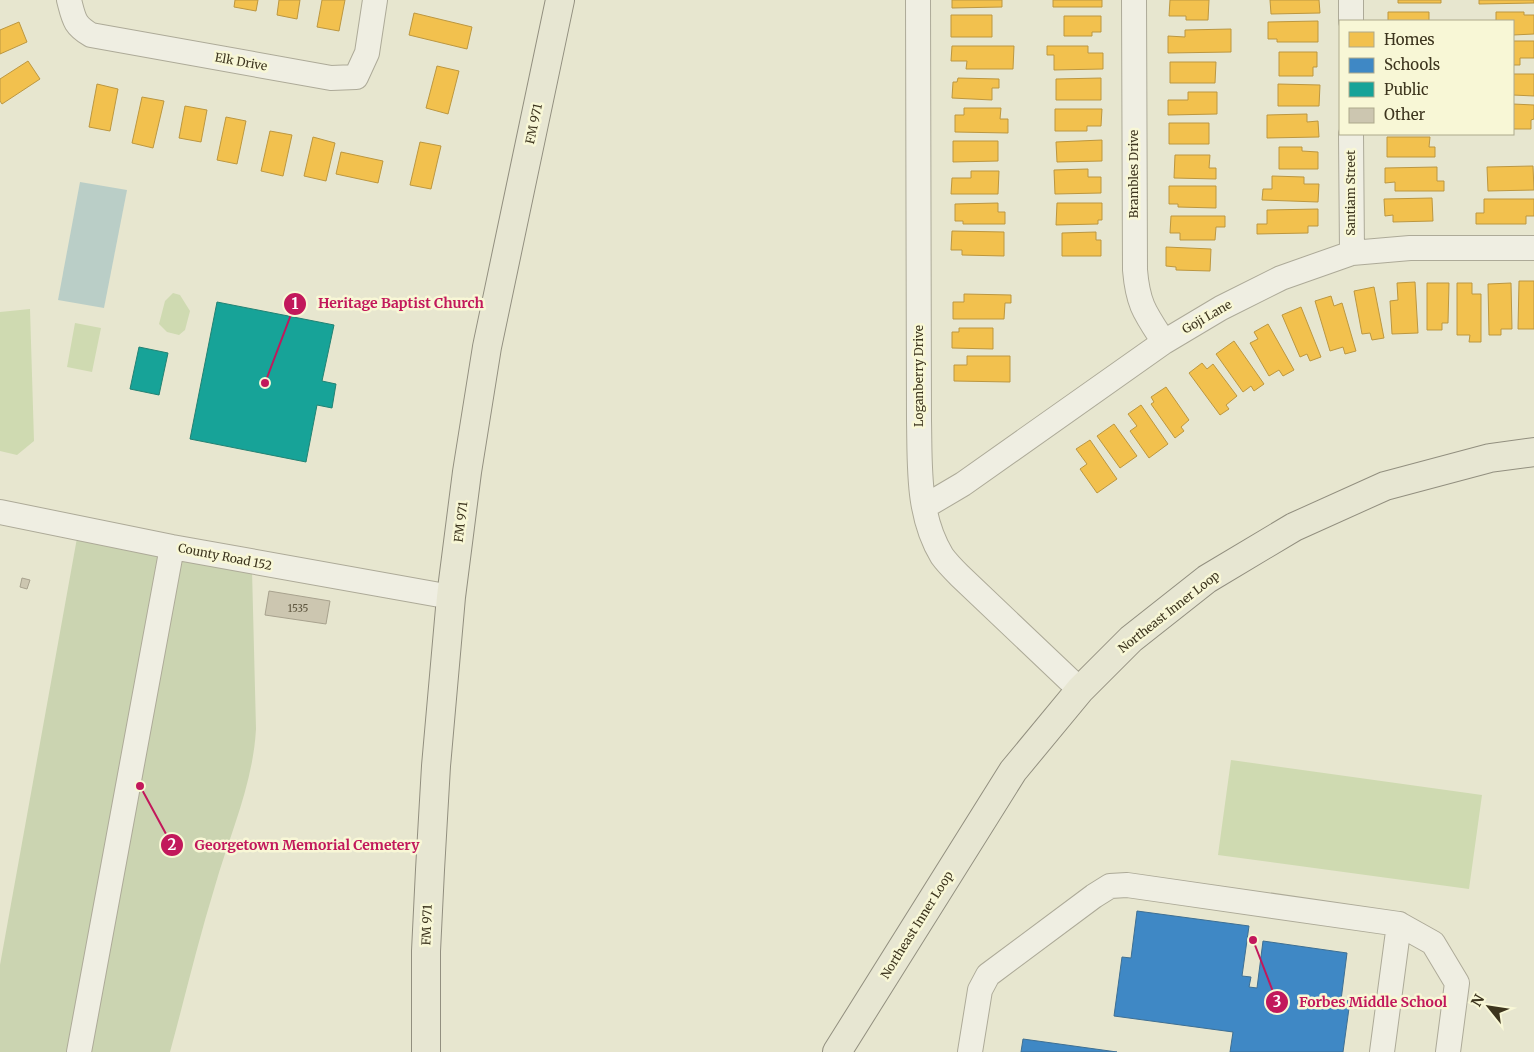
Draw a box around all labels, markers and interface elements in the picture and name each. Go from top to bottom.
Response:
legend [1339,20,1514,135]
text: Homes [1384,30,1435,49]
street label: Elk Drive [214,50,269,74]
text: Schools [1384,55,1440,74]
text: Public [1384,80,1429,99]
street label: FM 971 [522,102,545,145]
text: Other [1384,105,1426,124]
street label: Brambles Drive [1126,130,1141,218]
street label: Santiam Street [1343,150,1358,236]
callout: Heritage Baptist Church [283,289,494,318]
text: 1 [292,294,299,313]
text: Heritage Baptist Church [318,294,485,312]
street label: Goji Lane [1179,296,1234,337]
street label: Loganberry Drive [911,325,926,427]
street label: FM 971 [451,500,471,543]
street label: County Road 152 [177,540,273,573]
street label: Northeast Inner Loop [1115,567,1222,656]
house number: 1535 [288,602,308,615]
callout: Georgetown Memorial Cemetery [160,831,429,860]
text: 2 [168,835,177,854]
text: Georgetown Memorial Cemetery [195,836,420,854]
street label: Northeast Inner Loop [877,868,956,981]
street label: FM 971 [418,904,435,946]
north arrow [1464,982,1514,1032]
callout: Forbes Middle School [1264,987,1457,1016]
text: N [1467,991,1488,1010]
text: 3 [1273,992,1281,1011]
text: Forbes Middle School [1299,993,1448,1011]

